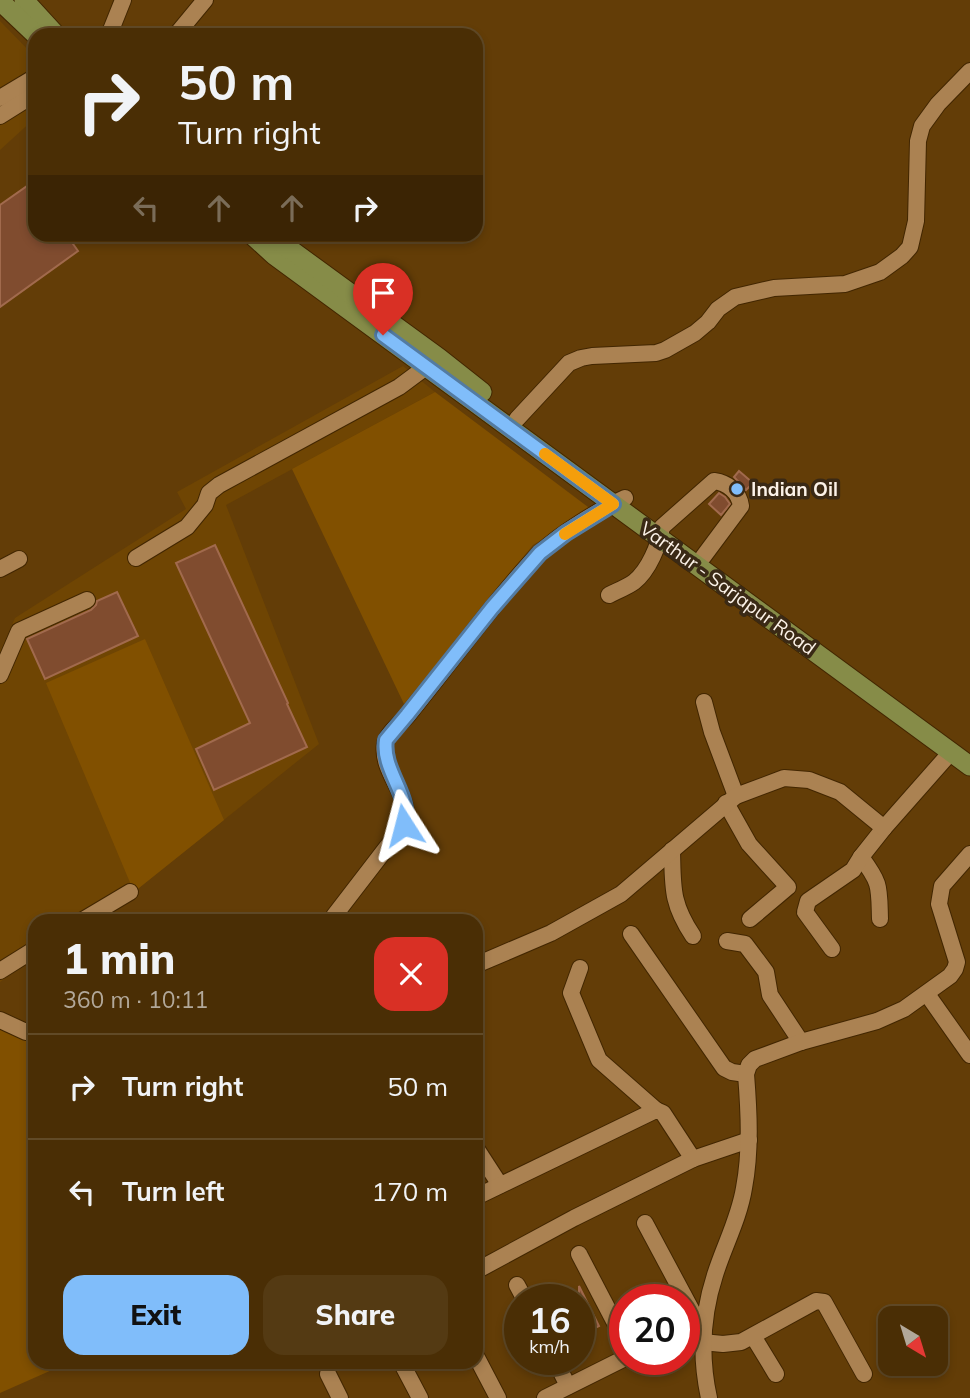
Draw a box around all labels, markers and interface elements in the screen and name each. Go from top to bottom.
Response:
text: 50 m [178,51,294,112]
icon: right [63,56,154,147]
text: Turn right [178,112,321,152]
icon: left [127,189,165,227]
icon: ahead [200,189,238,227]
icon: ahead [273,189,311,227]
icon: right [346,189,384,227]
pin [353,263,413,335]
icon: arrive [364,274,402,312]
place label: Indian Oil [751,477,838,501]
marker: Indian Oil [729,481,745,497]
street label: Varthur - Sarjapur Road [635,516,821,660]
position arrow [367,788,441,862]
text: 1 min [63,932,176,985]
button: close [374,937,448,1011]
text: 360 m · 10:11 [63,985,208,1014]
icon: right [63,1068,101,1106]
text: Turn right [122,1070,243,1103]
text: 50 m [387,1070,448,1103]
icon: left [63,1173,101,1211]
text: Turn left [122,1175,224,1208]
text: 170 m [372,1175,448,1208]
button: Exit [63,1275,249,1355]
button: Share [263,1275,448,1355]
speed limit sign: 20 [609,1284,700,1375]
text: 16 [528,1298,571,1342]
north arrow [878,1306,948,1376]
map controls [878,1306,948,1376]
text: km/h [529,1335,570,1358]

